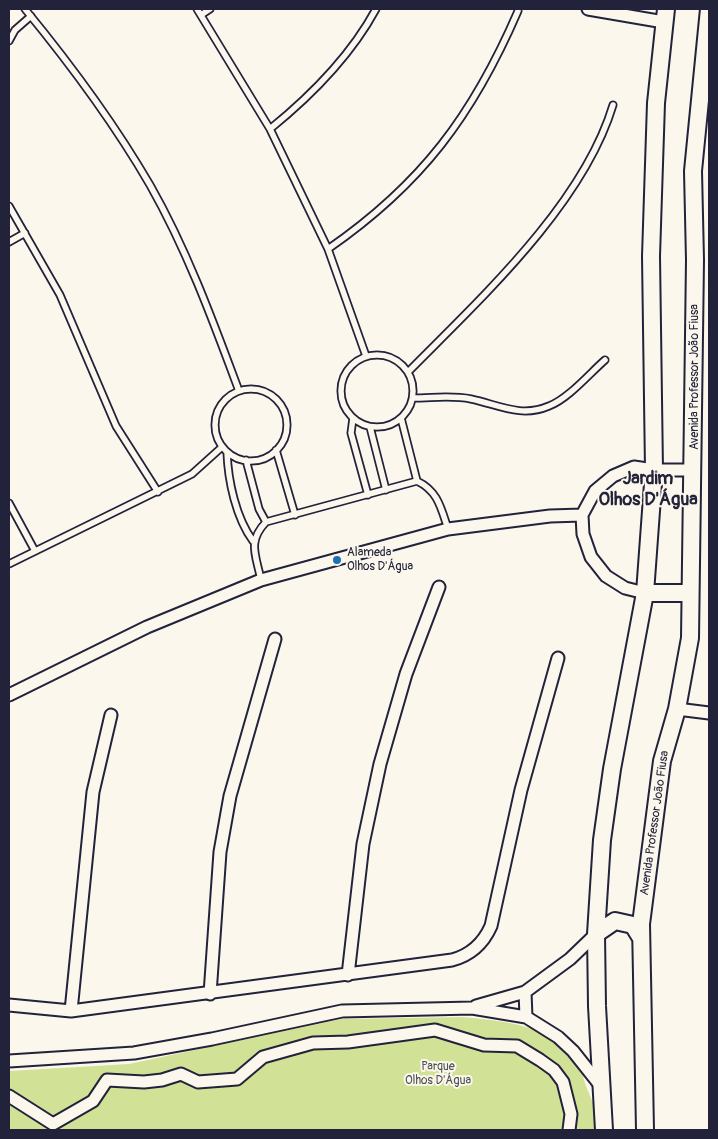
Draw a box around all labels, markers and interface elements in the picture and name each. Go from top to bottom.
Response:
street label: Avenida Professor João Fiusa [688,304,702,450]
district label: Jardim Olhos D'Água [598,468,698,510]
place label: Alameda Olhos D'Água [347,546,413,574]
marker: Alameda Olhos D'Água [331,554,343,566]
street label: Avenida Professor João Fiusa [638,750,672,896]
park label: Parque Olhos D'Água [405,1060,471,1088]

